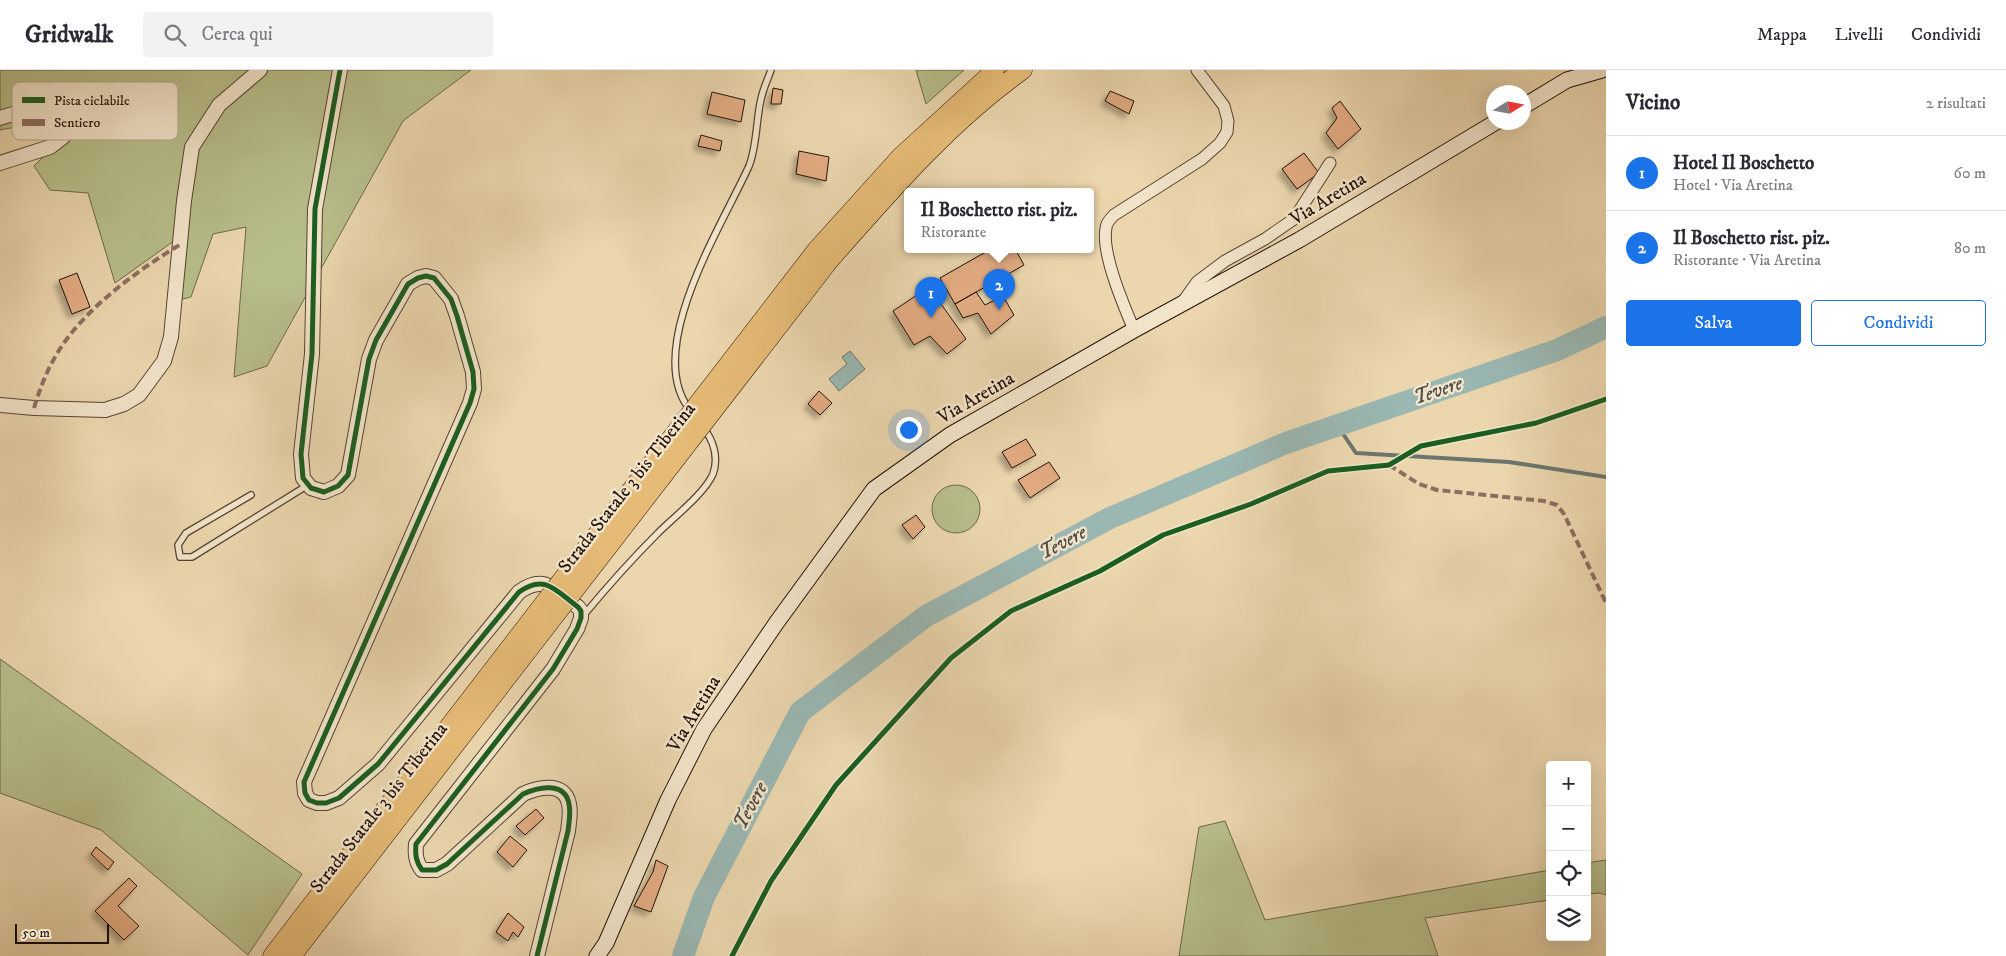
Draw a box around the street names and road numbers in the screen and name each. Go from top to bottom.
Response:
street label: Via Aretina [1285,167,1370,231]
street label: Via Aretina [933,367,1019,430]
street label: Strada Statale 3 bis Tiberina [553,398,701,578]
street label: Via Aretina [662,672,726,757]
street label: Strada Statale 3 bis Tiberina [305,718,453,898]

